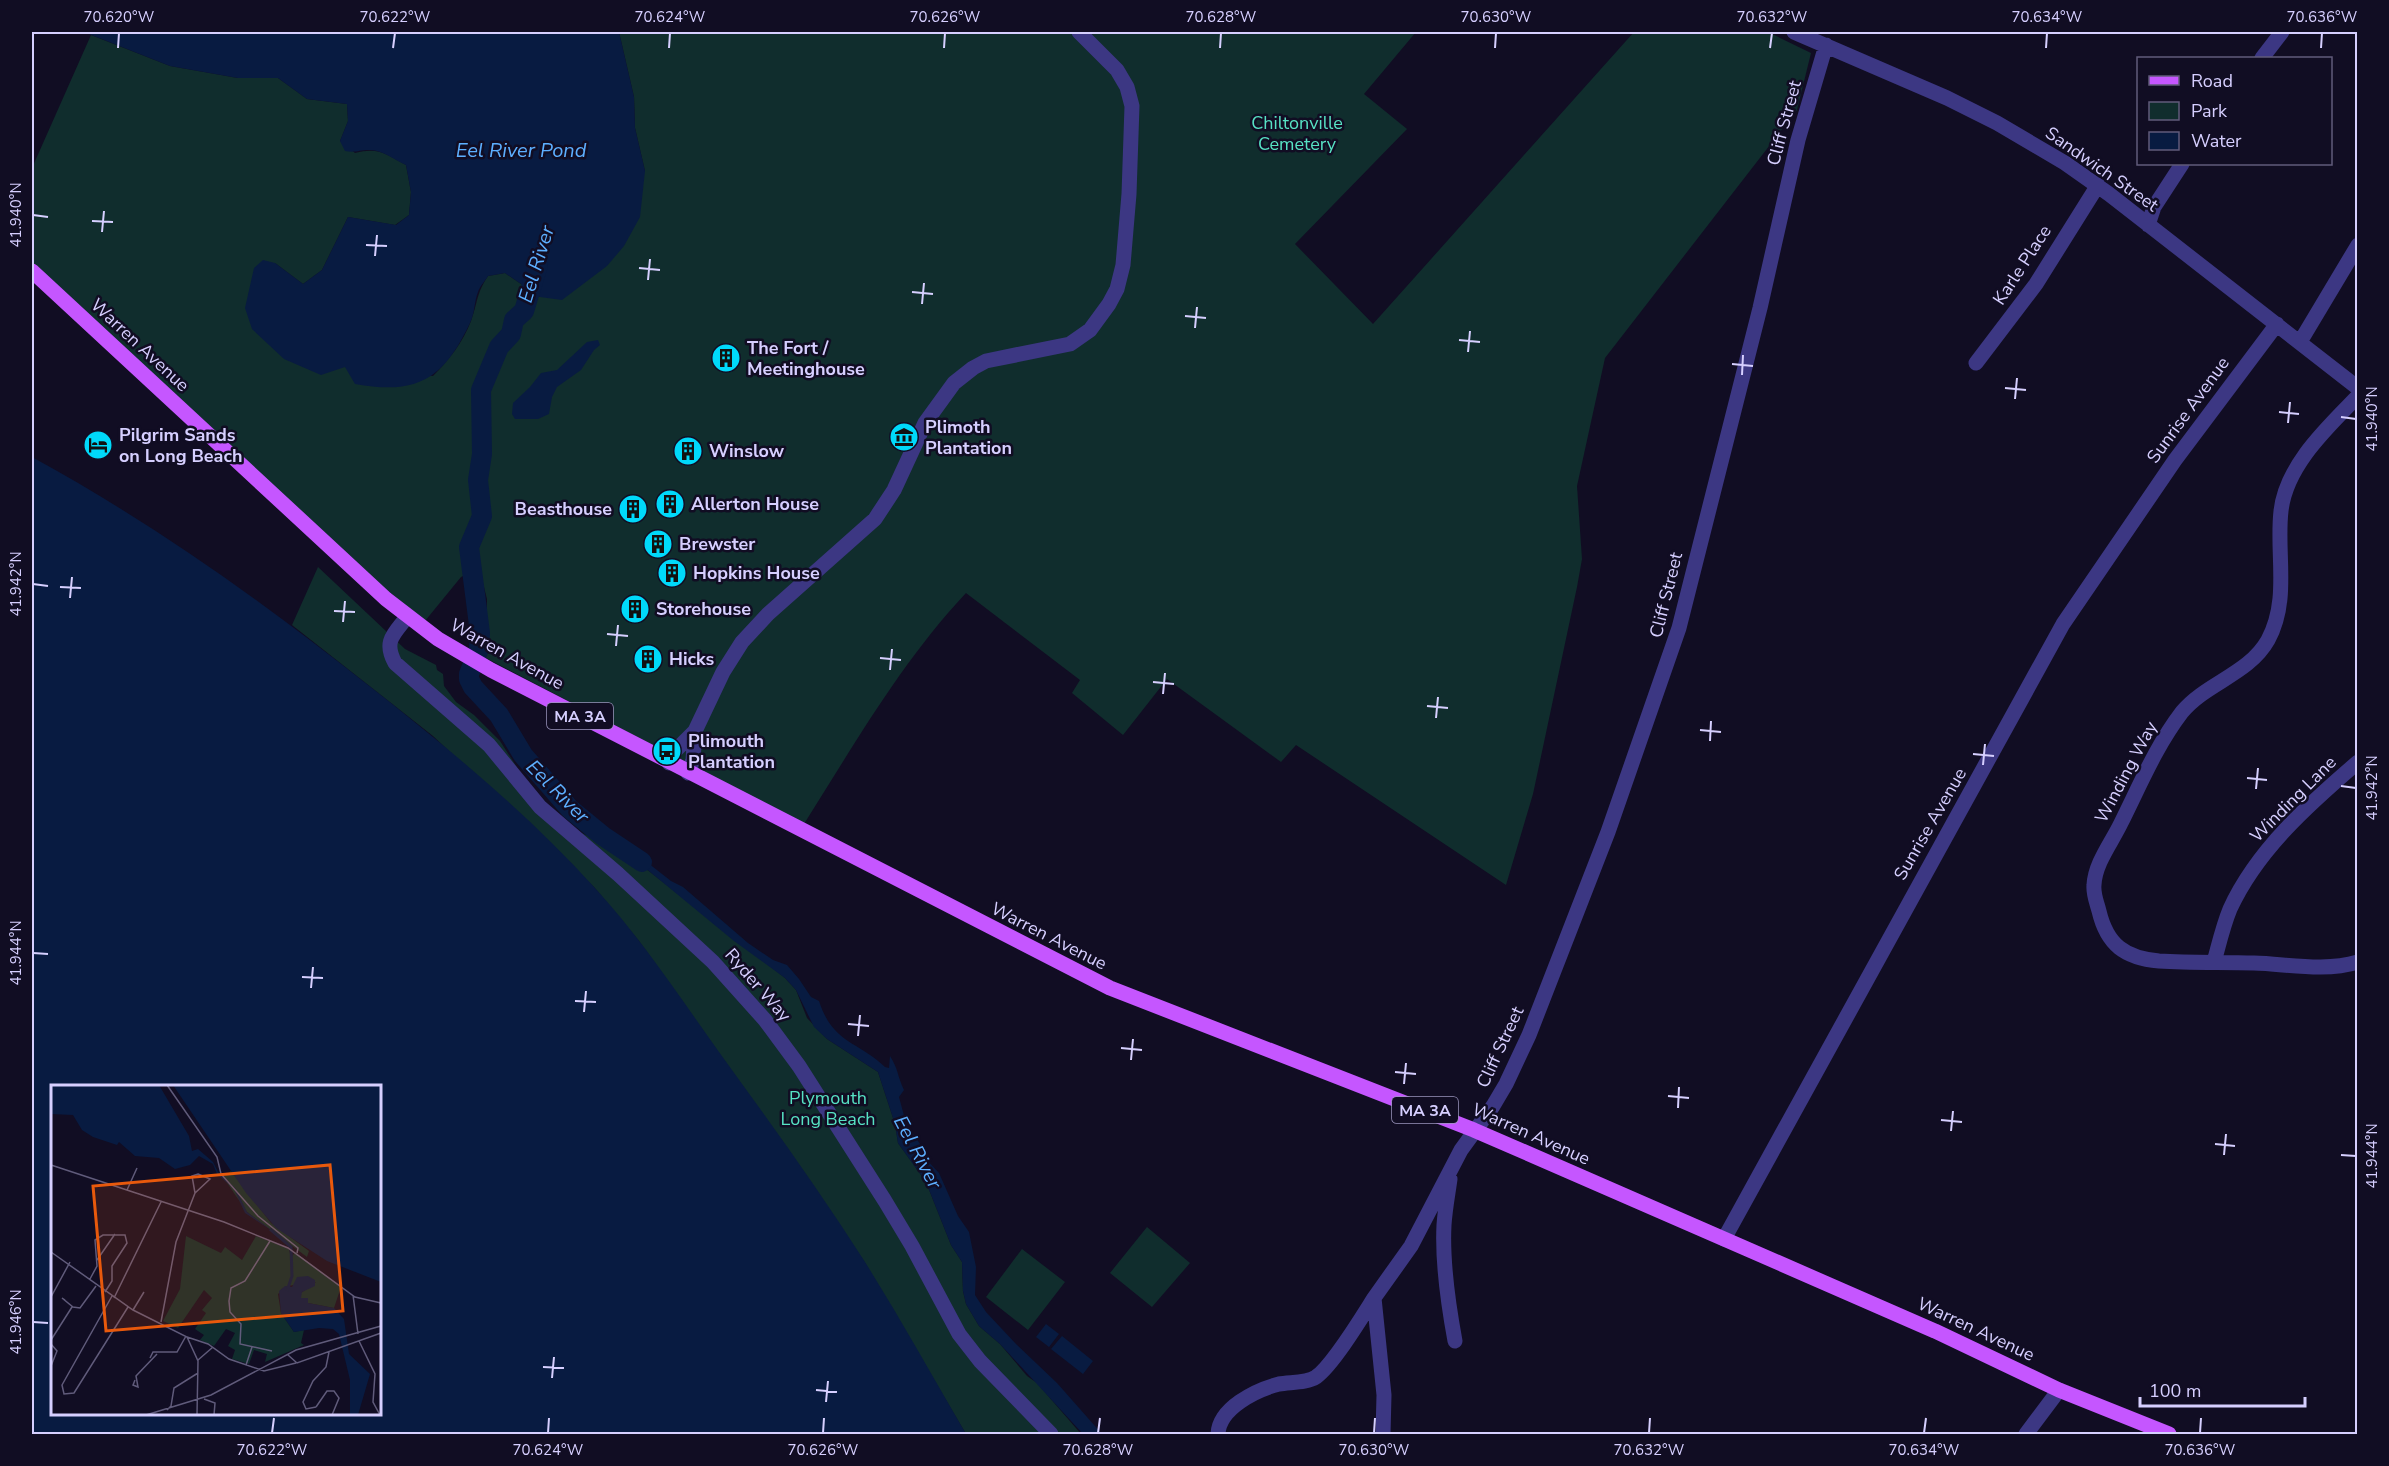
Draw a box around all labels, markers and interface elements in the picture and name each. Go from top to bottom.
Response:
text: 70.620°W [84,7,155,27]
text: 70.622°W [360,7,431,27]
text: 70.624°W [635,7,706,27]
text: 70.626°W [910,7,981,27]
text: 70.628°W [1186,7,1257,27]
text: 70.630°W [1461,7,1532,27]
text: 70.632°W [1737,7,1808,27]
text: 70.634°W [2012,7,2083,27]
text: 70.636°W [2287,7,2358,27]
legend [2137,57,2332,165]
text: Road [2191,69,2233,93]
street label: Cliff Street [1761,77,1807,168]
text: Park [2191,99,2228,123]
park label: Chiltonville Cemetery [1251,111,1343,156]
street label: Sandwich Street [2041,121,2164,217]
text: Water [2191,129,2242,153]
water label: Eel River Pond [456,137,587,164]
text: 41.940°N [6,182,26,248]
street label: Karle Place [1987,220,2057,310]
water label: Eel River [512,222,561,306]
street label: Warren Avenue [85,293,195,397]
place label: The Fort / Meetinghouse [747,336,865,381]
building icon: The Fort / Meetinghouse [710,342,742,374]
street label: Sunrise Avenue [2141,352,2235,468]
text: 41.940°N [2362,386,2382,452]
place label: Plimoth Plantation [925,415,1012,460]
museum icon: Plimoth Plantation [888,421,920,453]
place label: Pilgrim Sands on Long Beach [119,423,242,468]
hotel icon: Pilgrim Sands on Long Beach [82,429,114,461]
building icon: Winslow [672,435,704,467]
place label: Winslow [709,439,785,463]
building icon: Allerton House [654,488,686,520]
place label: Allerton House [691,492,819,516]
building icon: Beasthouse [617,493,649,525]
place label: Beasthouse [515,497,612,521]
building icon: Brewster [642,528,674,560]
place label: Brewster [679,532,755,556]
street label: Cliff Street [1644,549,1688,640]
text: 41.942°N [6,551,26,617]
building icon: Hopkins House [656,557,688,589]
place label: Hopkins House [693,561,820,585]
building icon: Storehouse [619,593,651,625]
place label: Storehouse [656,597,751,621]
street label: Warren Avenue [446,613,568,695]
building icon: Hicks [632,643,664,675]
place label: Hicks [669,647,715,671]
road number: MA 3A [547,703,613,729]
street label: Winding Way [2089,716,2163,827]
place label: Plimouth Plantation [688,729,775,774]
bus stop icon: Plimouth Plantation [651,735,683,767]
street label: Winding Lane [2244,750,2342,848]
water label: Eel River [520,754,596,830]
text: 41.942°N [2362,755,2382,821]
street label: Sunrise Avenue [1888,763,1972,885]
street label: Warren Avenue [987,897,1111,975]
text: 41.944°N [6,920,26,986]
street label: Ryder Way [719,943,797,1027]
street label: Cliff Street [1471,1002,1530,1092]
inset map [51,1085,381,1415]
park label: Plymouth Long Beach [781,1086,875,1131]
road number: MA 3A [1392,1097,1458,1123]
street label: Warren Avenue [1468,1097,1594,1171]
water label: Eel River [887,1111,948,1194]
text: 41.944°N [2362,1123,2382,1189]
text: 41.946°N [6,1289,26,1355]
street label: Warren Avenue [1913,1291,2039,1367]
scale bar [2140,1370,2305,1408]
text: 100 m [2149,1379,2201,1403]
text: 70.622°W [237,1440,308,1460]
text: 70.624°W [513,1440,584,1460]
text: 70.626°W [788,1440,859,1460]
text: 70.628°W [1063,1440,1134,1460]
text: 70.630°W [1339,1440,1410,1460]
text: 70.632°W [1614,1440,1685,1460]
text: 70.634°W [1889,1440,1960,1460]
text: 70.636°W [2165,1440,2236,1460]

